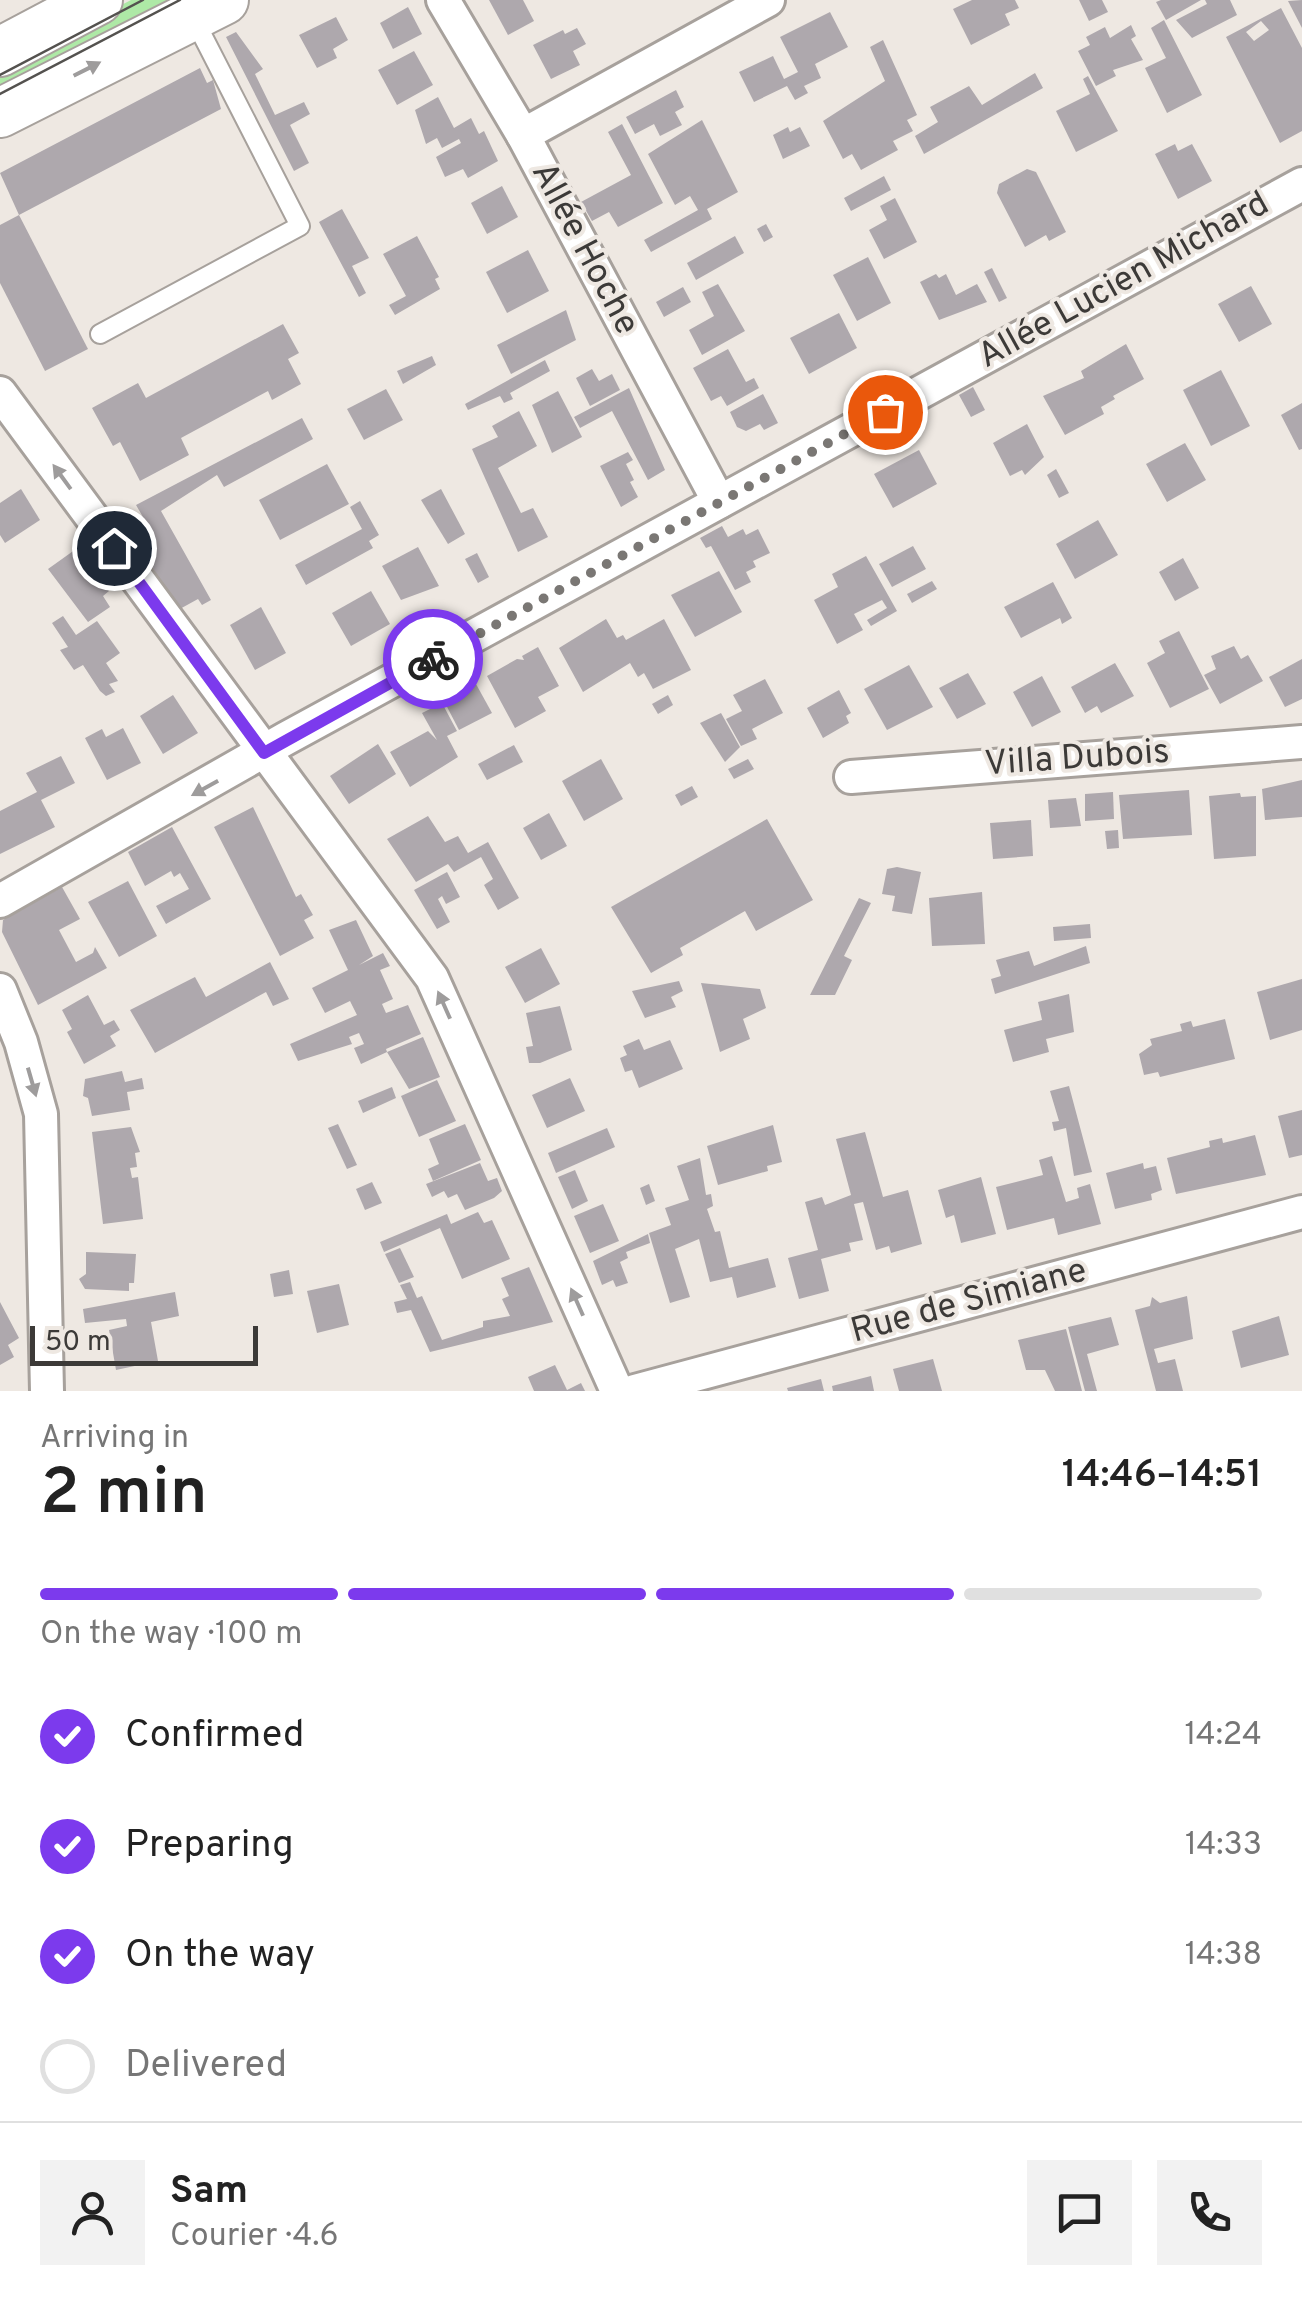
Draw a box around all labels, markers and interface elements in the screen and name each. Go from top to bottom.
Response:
one-way arrow [73,61,102,78]
street label: Allée Hoche [520,155,648,343]
street label: Allée Lucien Michard [971,183,1277,379]
pin [843,370,928,455]
icon: bag [858,385,913,440]
one-way arrow [52,464,72,490]
pin [72,506,157,591]
icon: home [87,521,142,576]
courier [383,609,483,709]
icon: bike [406,632,461,687]
street label: Villa Dubois [983,731,1171,787]
one-way arrow [190,779,219,796]
one-way arrow [436,990,452,1020]
one-way arrow [25,1067,41,1098]
street label: Rue de Simiane [846,1249,1092,1355]
one-way arrow [569,1287,585,1317]
scale bar [30,1321,258,1366]
text: 50 m [45,1325,111,1361]
text: Arriving in [40,1419,189,1459]
text: 14:46–14:51 [1062,1452,1262,1501]
text: 2 min [40,1455,208,1537]
text: On the way · 100 m [40,1615,302,1655]
icon: check [40,1709,95,1764]
text: Confirmed [125,1712,304,1761]
text: 14:24 [1184,1716,1262,1756]
icon: check [40,1819,95,1874]
text: Preparing [125,1822,294,1871]
text: 14:33 [1185,1826,1262,1866]
icon: check [40,1929,95,1984]
text: On the way [125,1932,315,1981]
text: 14:38 [1185,1936,1262,1976]
text: Delivered [125,2042,287,2091]
button: person [40,2160,145,2265]
button: chat [1027,2160,1132,2265]
button: phone [1157,2160,1262,2265]
text: Sam [170,2168,248,2217]
text: Courier · 4.6 [170,2217,339,2257]

